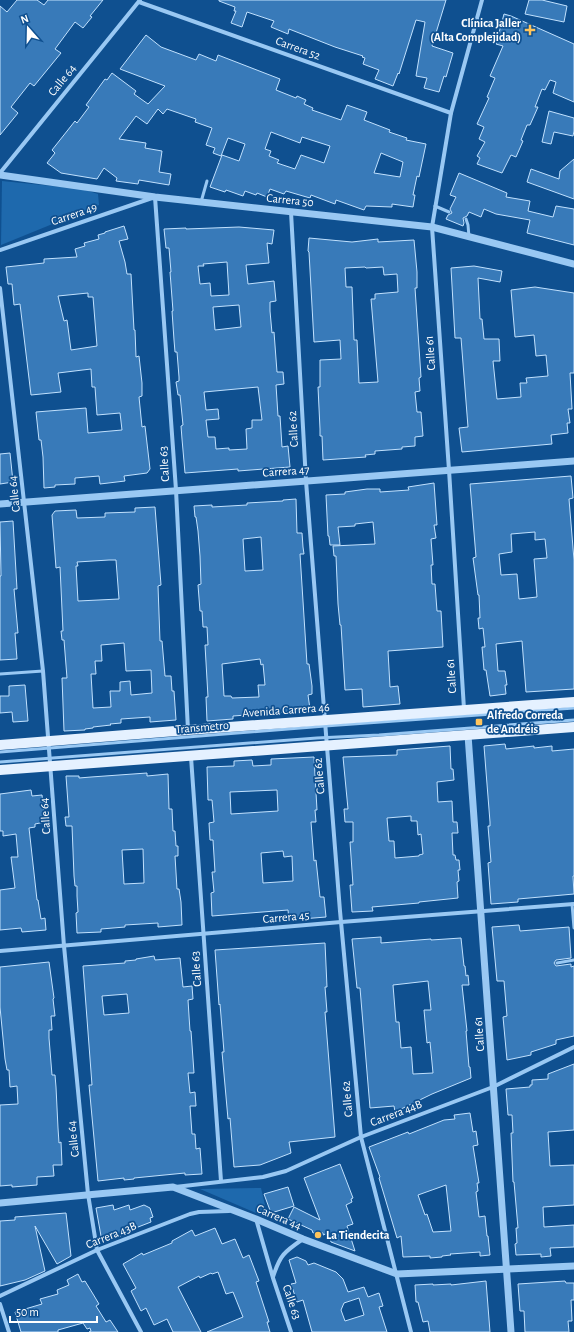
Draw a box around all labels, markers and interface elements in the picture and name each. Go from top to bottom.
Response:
north arrow [8,8,48,48]
text: N [19,13,30,26]
place label: Clínica Jaller (Alta Complejidad) [430,17,522,44]
marker: Clínica Jaller (Alta Complejidad) [524,24,536,36]
street label: Carrera 52 [274,34,322,62]
street label: Calle 64 [46,62,78,98]
street label: Carrera 50 [266,192,314,208]
street label: Carrera 49 [50,200,99,227]
street label: Calle 61 [423,335,437,371]
street label: Calle 62 [286,410,300,447]
street label: Calle 63 [157,446,171,482]
street label: Carrera 47 [262,463,310,479]
street label: Calle 64 [6,475,22,513]
street label: Calle 61 [444,658,458,694]
street label: Avenida Carrera 46 [242,701,330,719]
place label: Alfredo Correda de Andréis [487,709,564,735]
marker: Alfredo Correda de Andréis [474,717,484,727]
street label: Transmetro [175,719,229,735]
street label: Calle 62 [311,757,327,795]
street label: Calle 64 [38,797,52,835]
street label: Carrera 45 [262,909,310,925]
street label: Calle 63 [189,951,203,987]
street label: Calle 61 [472,1016,486,1052]
street label: Calle 62 [339,1080,355,1118]
street label: Carrera 44B [369,1098,423,1128]
street label: Calle 64 [65,1120,81,1158]
street label: Carrera 44 [255,1202,304,1232]
street label: Carrera 43B [84,1219,138,1251]
place label: La Tiendecita [326,1229,390,1241]
marker: La Tiendecita [313,1230,323,1240]
street label: Calle 63 [280,1283,304,1321]
scale bar [10,1298,97,1324]
text: 50 m [16,1306,39,1318]

